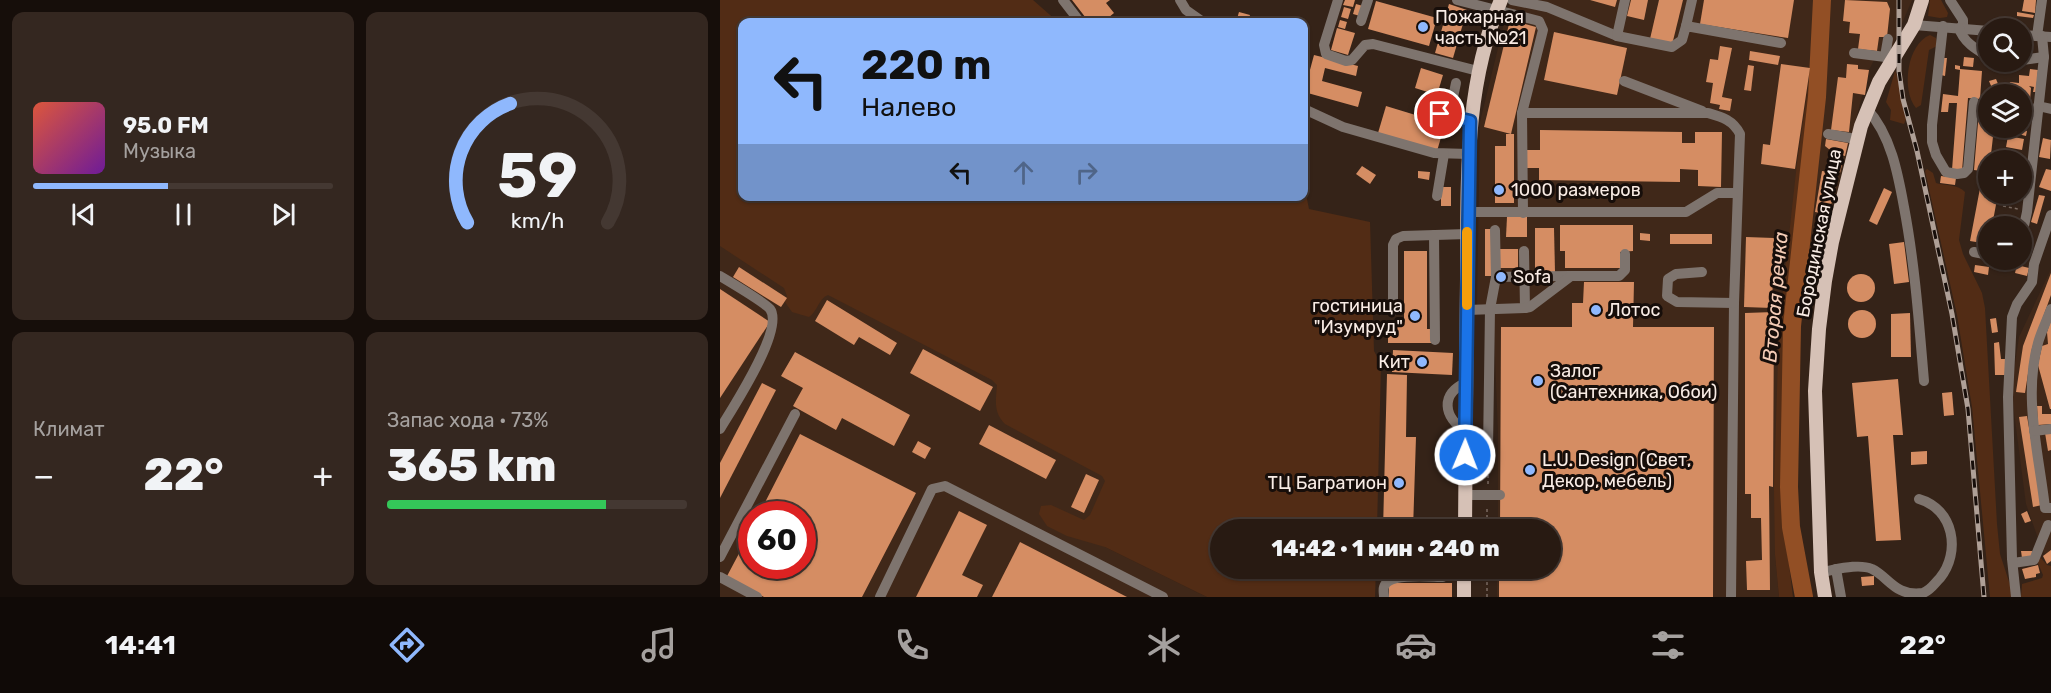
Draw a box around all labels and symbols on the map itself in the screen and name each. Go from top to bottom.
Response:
place label: Пожарная часть №21 [1435,6,1527,49]
marker: Пожарная часть №21 [1416,20,1430,34]
pin [1414,88,1465,139]
street label: Бородинская улица [1792,147,1846,319]
place label: 1000 размеров [1511,179,1641,201]
marker: 1000 размеров [1492,183,1506,197]
water label: Вторая речка [1757,230,1793,363]
place label: Sofa [1513,266,1551,288]
marker: Sofa [1494,270,1508,284]
place label: гостиница "Изумруд" [1312,295,1403,338]
place label: Лотос [1608,299,1661,321]
marker: Лотос [1589,303,1603,317]
marker: гостиница "Изумруд" [1408,309,1422,323]
place label: Кит [1378,351,1410,373]
marker: Кит [1415,355,1429,369]
place label: Залог (Сантехника, Обои) [1550,360,1717,403]
marker: Залог (Сантехника, Обои) [1531,374,1545,388]
position arrow [1433,423,1497,487]
place label: L.U. Design (Свет, Декор, мебель) [1542,449,1692,492]
marker: L.U. Design (Свет, Декор, мебель) [1523,463,1537,477]
place label: ТЦ Багратион [1268,472,1387,494]
marker: ТЦ Багратион [1392,476,1406,490]
speed limit sign: 60 [738,501,816,579]

